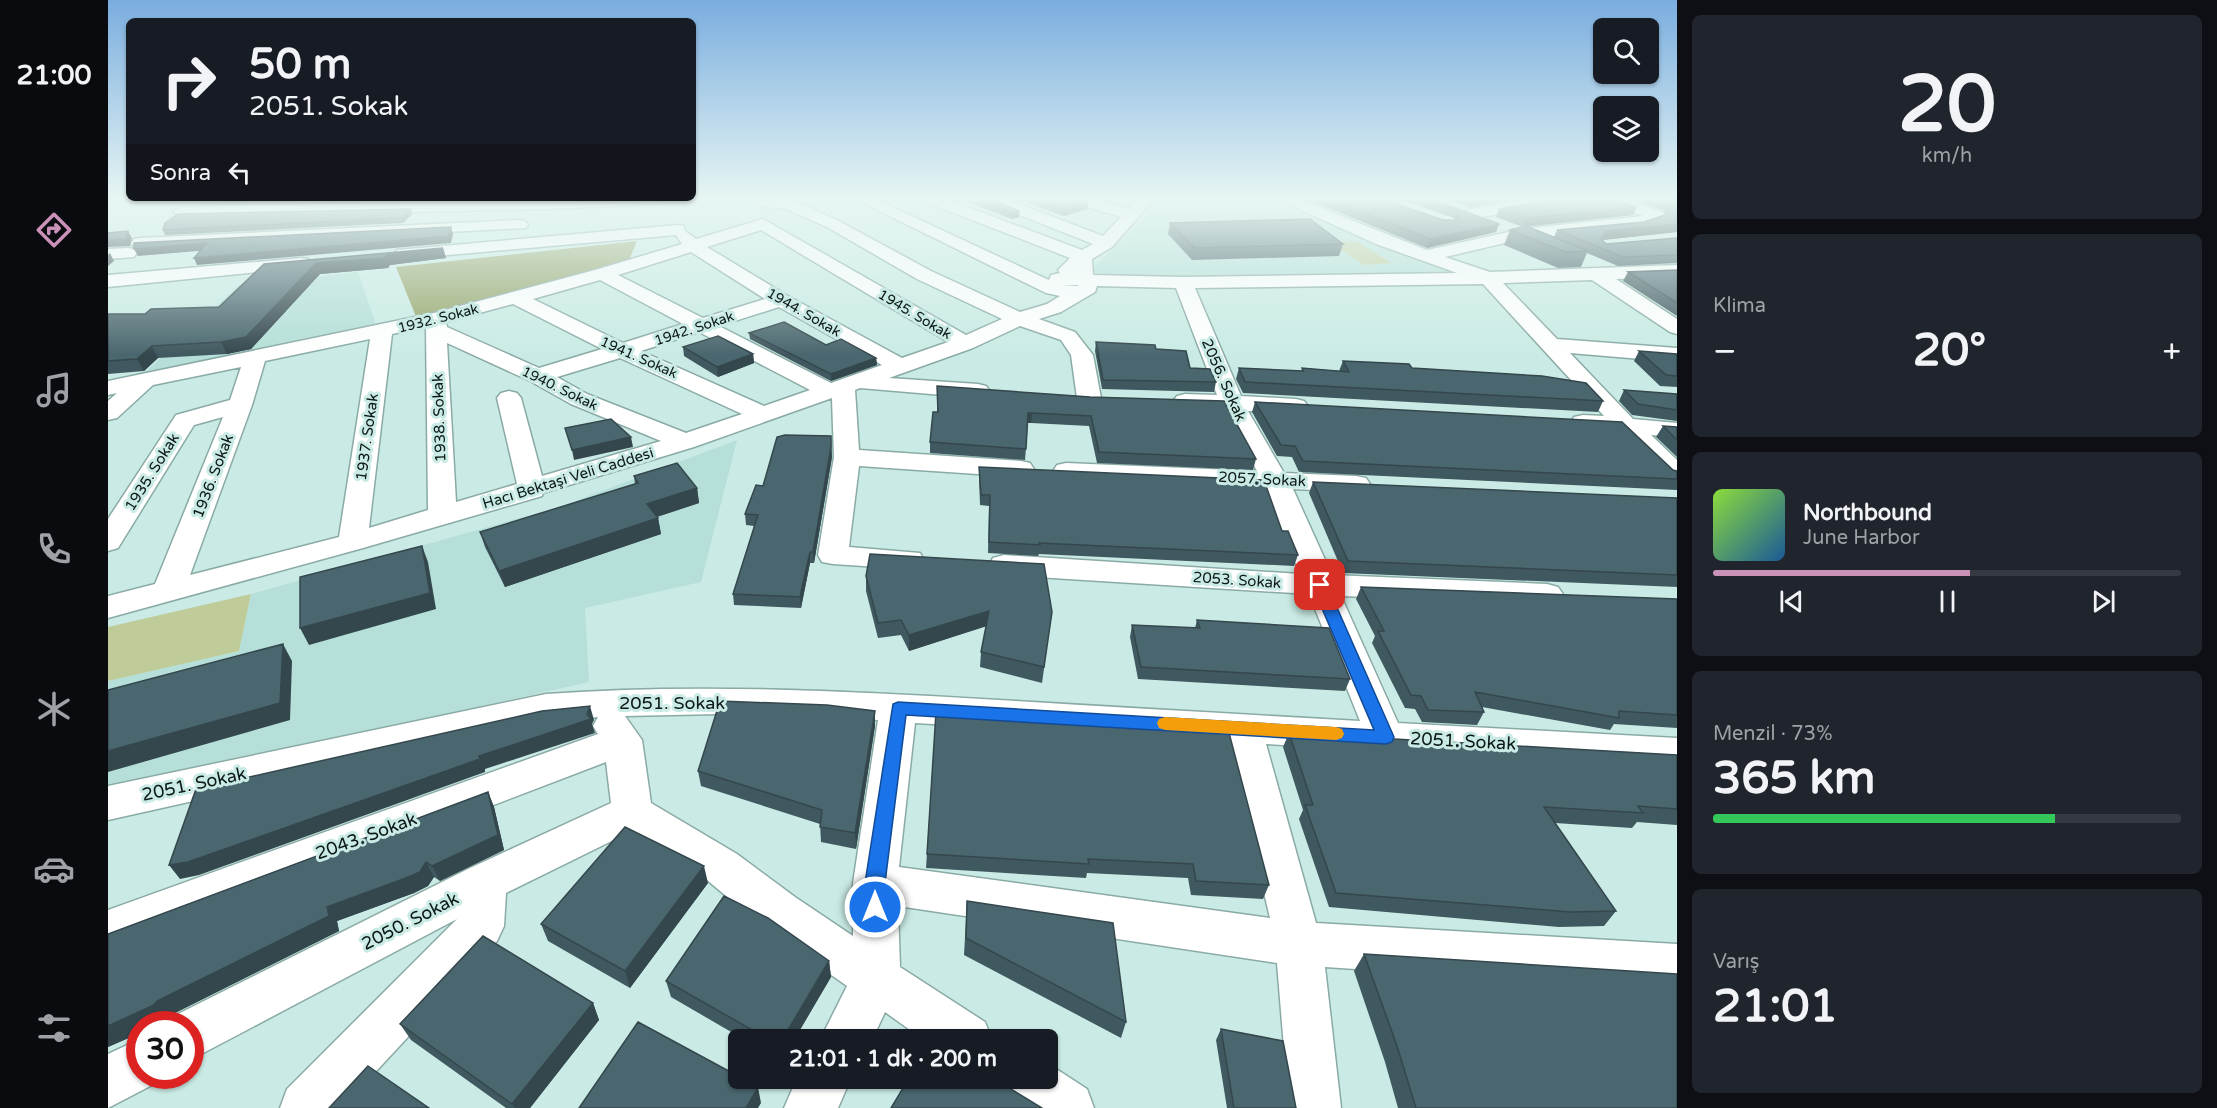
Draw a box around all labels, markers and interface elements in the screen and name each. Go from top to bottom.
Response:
map controls [1593,18,1659,162]
button: search [1593,18,1659,84]
text: 50 m [249,39,351,90]
icon: right [150,42,228,120]
text: 20 [1898,58,1996,152]
text: 21:00 [17,59,91,92]
text: 2051. Sokak [249,90,408,123]
button: layers [1593,96,1659,162]
text: km/h [1922,144,1972,168]
icon: left [223,156,256,189]
text: Sonra [150,160,211,186]
icon: directions [33,209,75,251]
street label: 1944. Sokak [764,284,844,341]
street label: 1945. Sokak [875,286,955,343]
text: Klima [1713,294,1766,318]
street label: 1932. Sokak [396,300,481,337]
street label: 1942. Sokak [652,308,736,349]
text: 20° [1913,324,1986,378]
text: − [1713,332,1737,371]
text: + [2162,332,2181,371]
street label: 1941. Sokak [598,333,680,382]
street label: 2056. Sokak [1198,336,1250,424]
street label: 1940. Sokak [519,363,601,414]
icon: music [33,369,75,411]
street label: 1938. Sokak [428,373,450,463]
street label: 1937. Sokak [352,392,382,482]
street label: 1935. Sokak [121,430,183,514]
street label: 1936. Sokak [189,431,237,521]
street label: Hacı Bektaşi Veli Caddesi [480,443,656,513]
street label: 2057. Sokak [1218,468,1306,490]
text: Northbound [1803,500,1932,526]
text: June Harbor [1803,526,1920,550]
icon: phone [33,528,75,570]
pin [1294,559,1345,610]
street label: 2053. Sokak [1192,568,1282,592]
icon: arrive [1303,568,1336,601]
icon: previous [1775,585,1808,618]
icon: pause [1931,585,1964,618]
icon: next [2087,585,2120,618]
icon: climate [33,688,75,730]
street label: 2051. Sokak [619,692,725,714]
text: Menzil · 73% [1713,722,1832,746]
street label: 2051. Sokak [1409,727,1517,755]
text: 365 km [1713,752,1875,806]
street label: 2051. Sokak [140,762,248,806]
street label: 2043. Sokak [312,807,420,864]
icon: car [33,848,75,890]
position arrow [843,875,907,939]
street label: 2050. Sokak [358,887,462,955]
text: Varış [1713,950,1759,974]
text: 21:01 [1713,980,1838,1034]
icon: filters [33,1007,75,1049]
speed limit sign: 30 [126,1011,204,1089]
text: 21:01 · 1 dk · 200 m [789,1046,997,1072]

